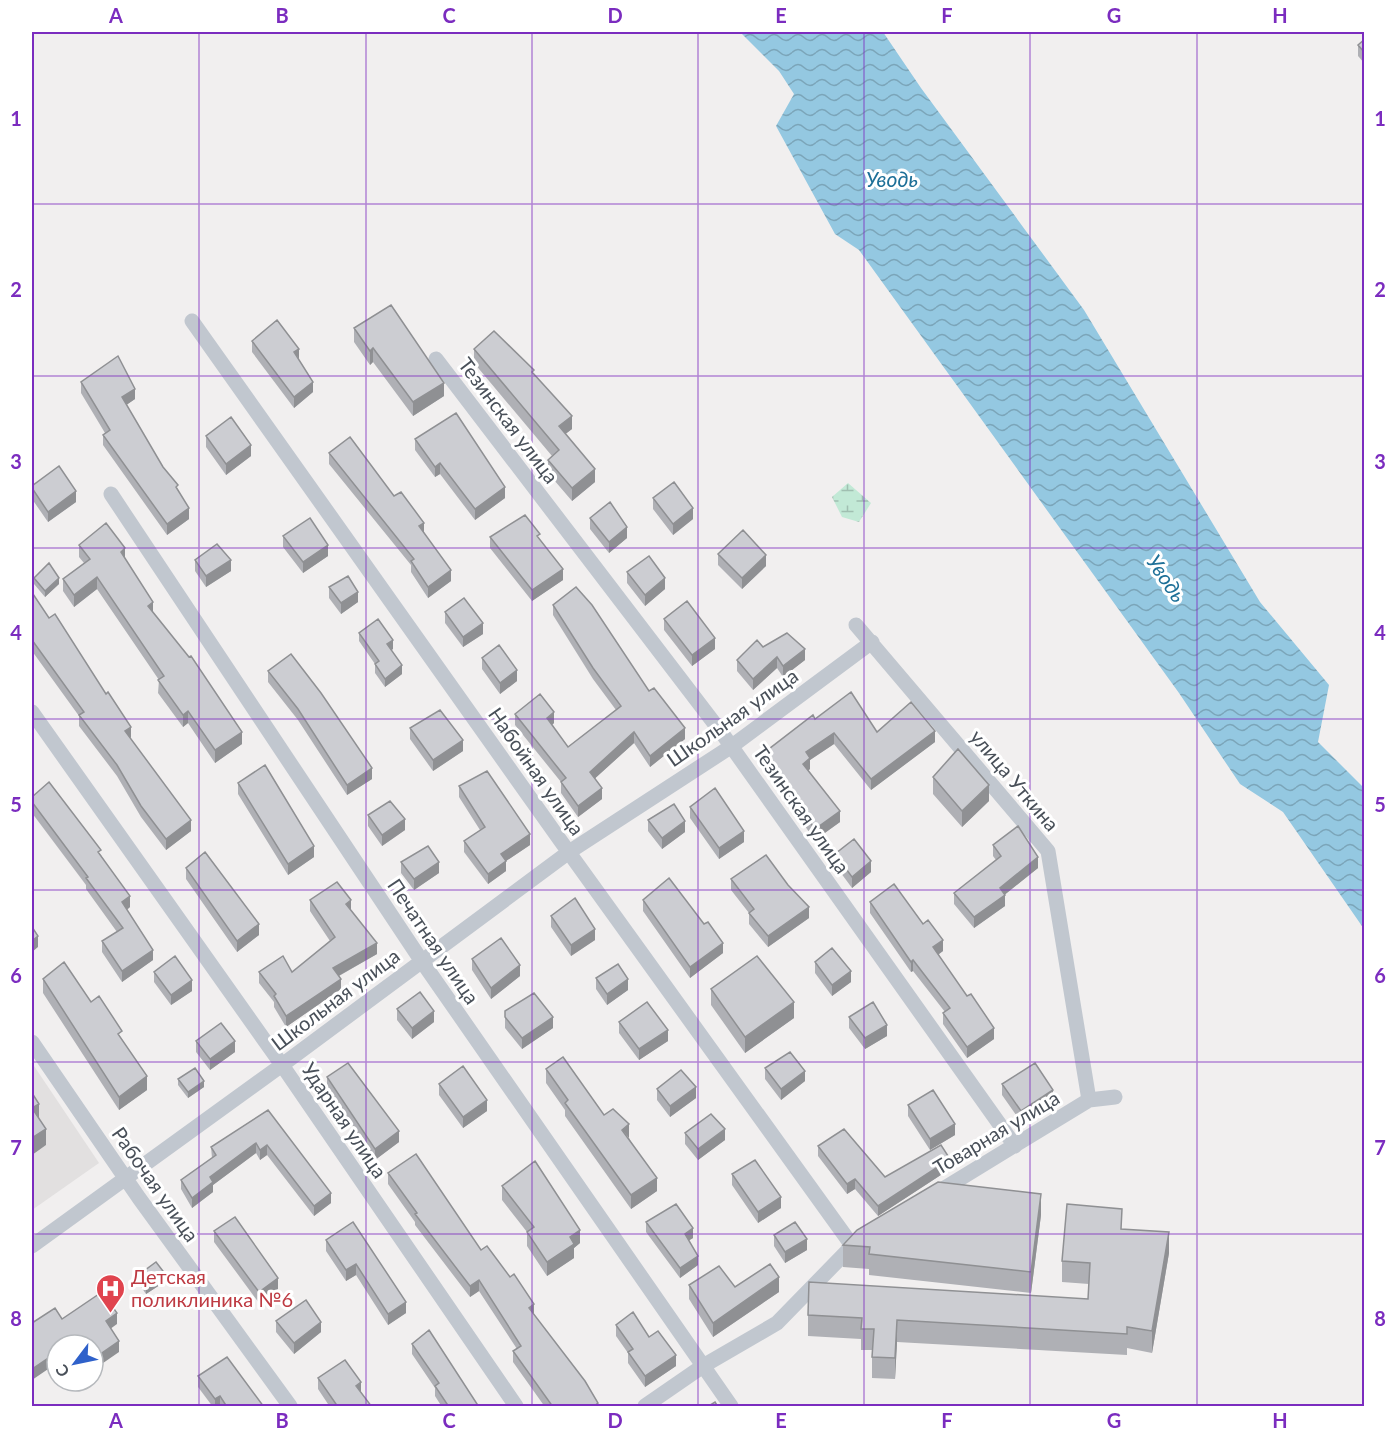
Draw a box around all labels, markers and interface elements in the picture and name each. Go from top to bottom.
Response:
text: A [108,3,123,27]
text: B [275,3,289,27]
text: C [442,3,456,27]
text: D [607,3,623,27]
text: E [775,3,787,27]
text: F [941,3,953,27]
text: G [1107,3,1121,27]
text: H [1272,3,1288,27]
text: 1 [10,106,22,130]
text: 1 [1374,106,1386,130]
water label: Уводь [866,166,918,191]
text: 2 [10,277,22,301]
text: 2 [1374,277,1386,301]
street label: Тезинская улица [454,352,564,488]
text: 3 [10,449,22,473]
text: 3 [1374,449,1386,473]
water label: Уводь [1142,549,1192,607]
text: 4 [10,620,22,644]
text: 4 [1374,620,1386,644]
street label: Школьная улица [662,663,802,771]
street label: Набойная улица [484,703,590,839]
street label: улица Уткина [966,724,1064,836]
street label: Тезинская улица [749,740,855,878]
text: 5 [10,792,22,816]
text: 5 [1374,792,1386,816]
street label: Печатная улица [383,874,485,1008]
street label: Школьная улица [266,943,404,1055]
text: 6 [10,963,22,987]
text: 6 [1374,963,1386,987]
street label: Ударная улица [298,1058,392,1182]
street label: Товарная улица [929,1085,1063,1179]
street label: Рабочая улица [108,1122,204,1246]
text: 7 [10,1135,22,1159]
text: 7 [1374,1135,1386,1159]
place label: Детская поликлиника №6 [131,1264,293,1311]
hospital icon: Детская поликлиника №6 [94,1272,126,1314]
text: 8 [10,1306,22,1330]
text: 8 [1374,1306,1386,1330]
north arrow [45,1333,105,1393]
text: С [51,1361,73,1381]
text: A [108,1408,123,1432]
text: B [275,1408,289,1432]
text: C [442,1408,456,1432]
text: D [607,1408,623,1432]
text: E [775,1408,787,1432]
text: F [941,1408,953,1432]
text: G [1107,1408,1121,1432]
text: H [1272,1408,1288,1432]

